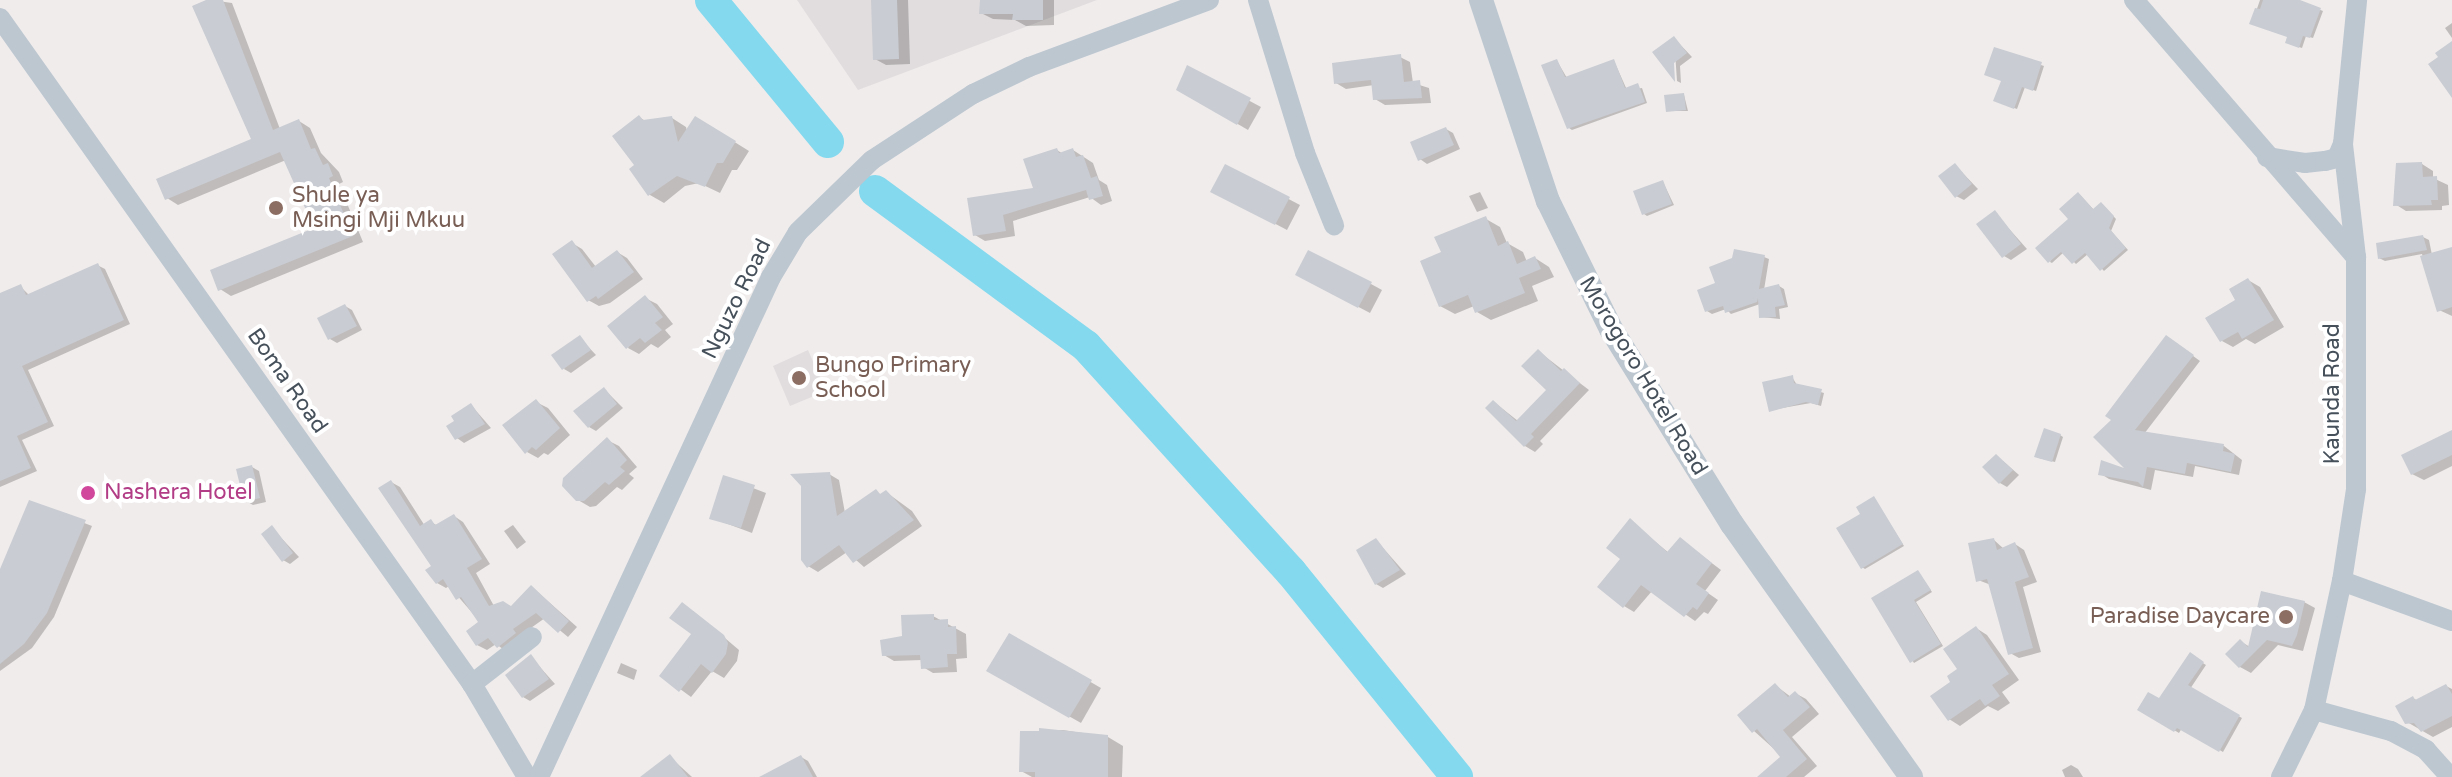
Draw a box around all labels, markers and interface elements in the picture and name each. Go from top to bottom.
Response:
place label: Shule ya Msingi Mji Mkuu [292,182,465,234]
marker: Shule ya Msingi Mji Mkuu [267,199,285,217]
street label: Nguzo Road [697,235,777,363]
street label: Morogoro Hotel Road [1573,272,1713,480]
street label: Boma Road [241,323,333,439]
street label: Kaunda Road [2320,323,2346,465]
place label: Bungo Primary School [815,352,971,404]
marker: Bungo Primary School [790,369,808,387]
place label: Nashera Hotel [104,480,253,506]
marker: Nashera Hotel [79,484,97,502]
place label: Paradise Daycare [2090,604,2270,630]
marker: Paradise Daycare [2277,608,2295,626]

